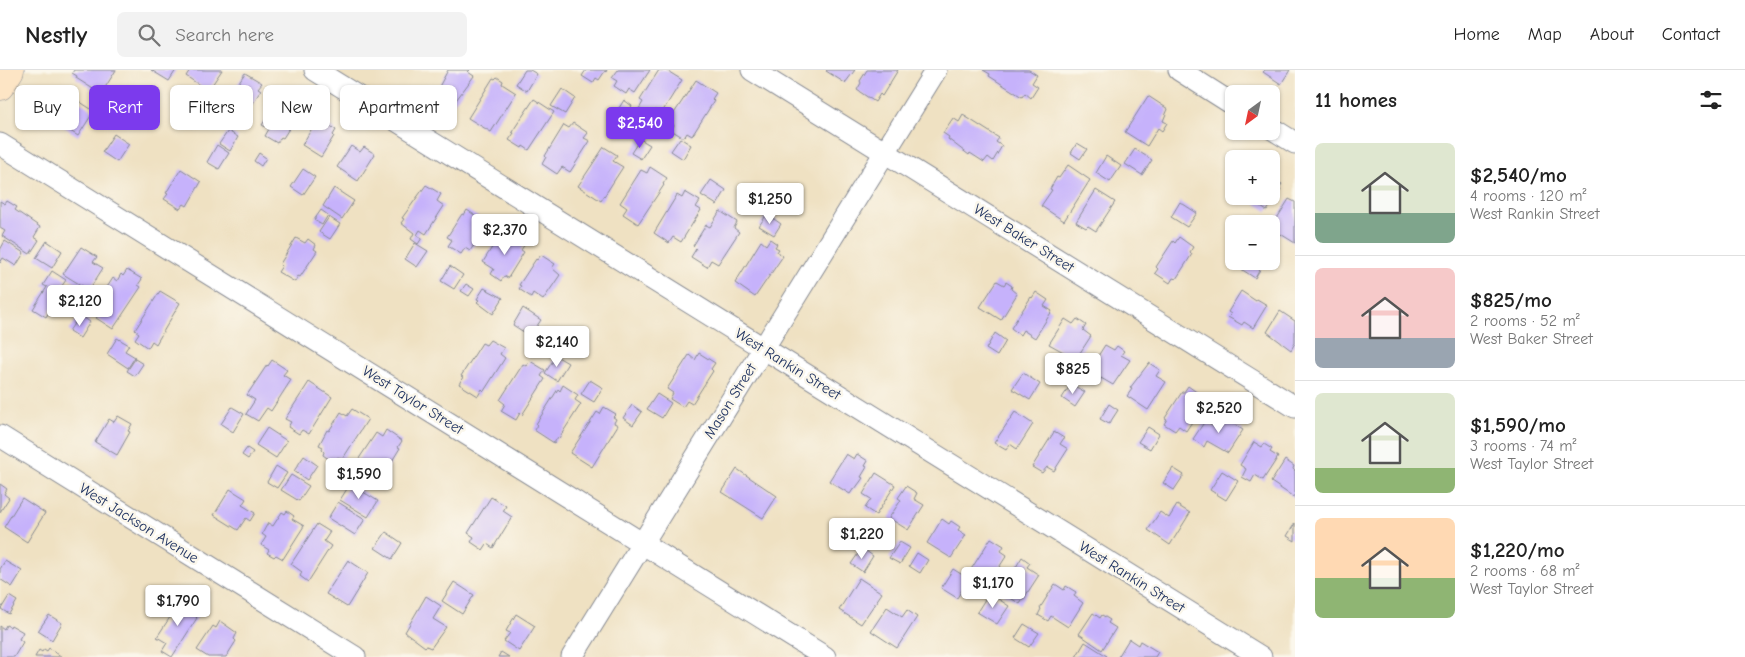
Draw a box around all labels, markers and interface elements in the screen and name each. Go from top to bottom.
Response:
search box [117,12,467,57]
text: Nestly [25,21,87,49]
icon: search [135,21,163,49]
text: Search here [175,24,274,46]
text: Home [1453,24,1500,45]
text: Map [1528,24,1562,45]
text: About [1590,24,1634,45]
text: Contact [1662,24,1720,45]
chip: Buy [15,85,79,130]
chip: Rent [89,85,160,130]
chip: Filters [170,85,253,130]
chip: New [263,85,330,130]
chip: Apartment [340,85,457,130]
north arrow [1225,85,1280,140]
map controls [1225,85,1280,270]
icon: filters [1697,86,1725,114]
text: 11 homes [1315,88,1397,112]
pin: $2,540 [599,106,681,149]
text: $2,540 [617,114,663,132]
button: + [1225,150,1280,205]
icon: home [1355,163,1415,223]
text: $2,540/mo [1470,163,1567,187]
pin: $1,250 [729,182,811,225]
text: 4 rooms · 120 m² [1470,187,1587,205]
text: $1,250 [748,190,792,208]
street label: West Baker Street [970,200,1078,276]
text: West Rankin Street [1470,205,1599,223]
pin: $2,370 [464,214,546,256]
button: − [1225,215,1280,270]
text: $2,370 [483,221,527,239]
pin: $2,120 [39,284,121,327]
icon: home [1355,288,1415,348]
text: $825/mo [1470,288,1552,312]
text: $2,120 [58,292,102,310]
text: 2 rooms · 52 m² [1470,312,1580,330]
street label: West Rankin Street [732,324,845,404]
pin: $2,140 [516,326,598,368]
text: West Baker Street [1470,330,1593,348]
text: $2,140 [535,333,579,351]
pin: $825 [1043,352,1103,395]
street label: Mason Street [700,359,761,442]
text: $825 [1056,360,1090,378]
street label: West Taylor Street [359,362,467,439]
pin: $2,520 [1178,392,1260,434]
text: $2,520 [1196,399,1242,417]
icon: home [1355,413,1415,473]
text: $1,590/mo [1470,413,1566,437]
text: 3 rooms · 74 m² [1470,437,1576,455]
text: West Taylor Street [1470,455,1593,473]
pin: $1,590 [318,458,400,500]
text: $1,590 [337,465,382,483]
street label: West Jackson Avenue [76,479,202,567]
pin: $1,220 [821,518,903,560]
text: $1,220 [840,525,884,543]
street label: West Rankin Street [1076,537,1189,617]
icon: home [1355,538,1415,598]
text: $1,220/mo [1470,538,1565,562]
text: 2 rooms · 68 m² [1470,562,1580,580]
pin: $1,170 [952,566,1034,609]
text: $1,170 [972,574,1014,592]
text: West Taylor Street [1470,580,1593,598]
pin: $1,790 [137,584,219,627]
text: $1,790 [156,592,200,610]

